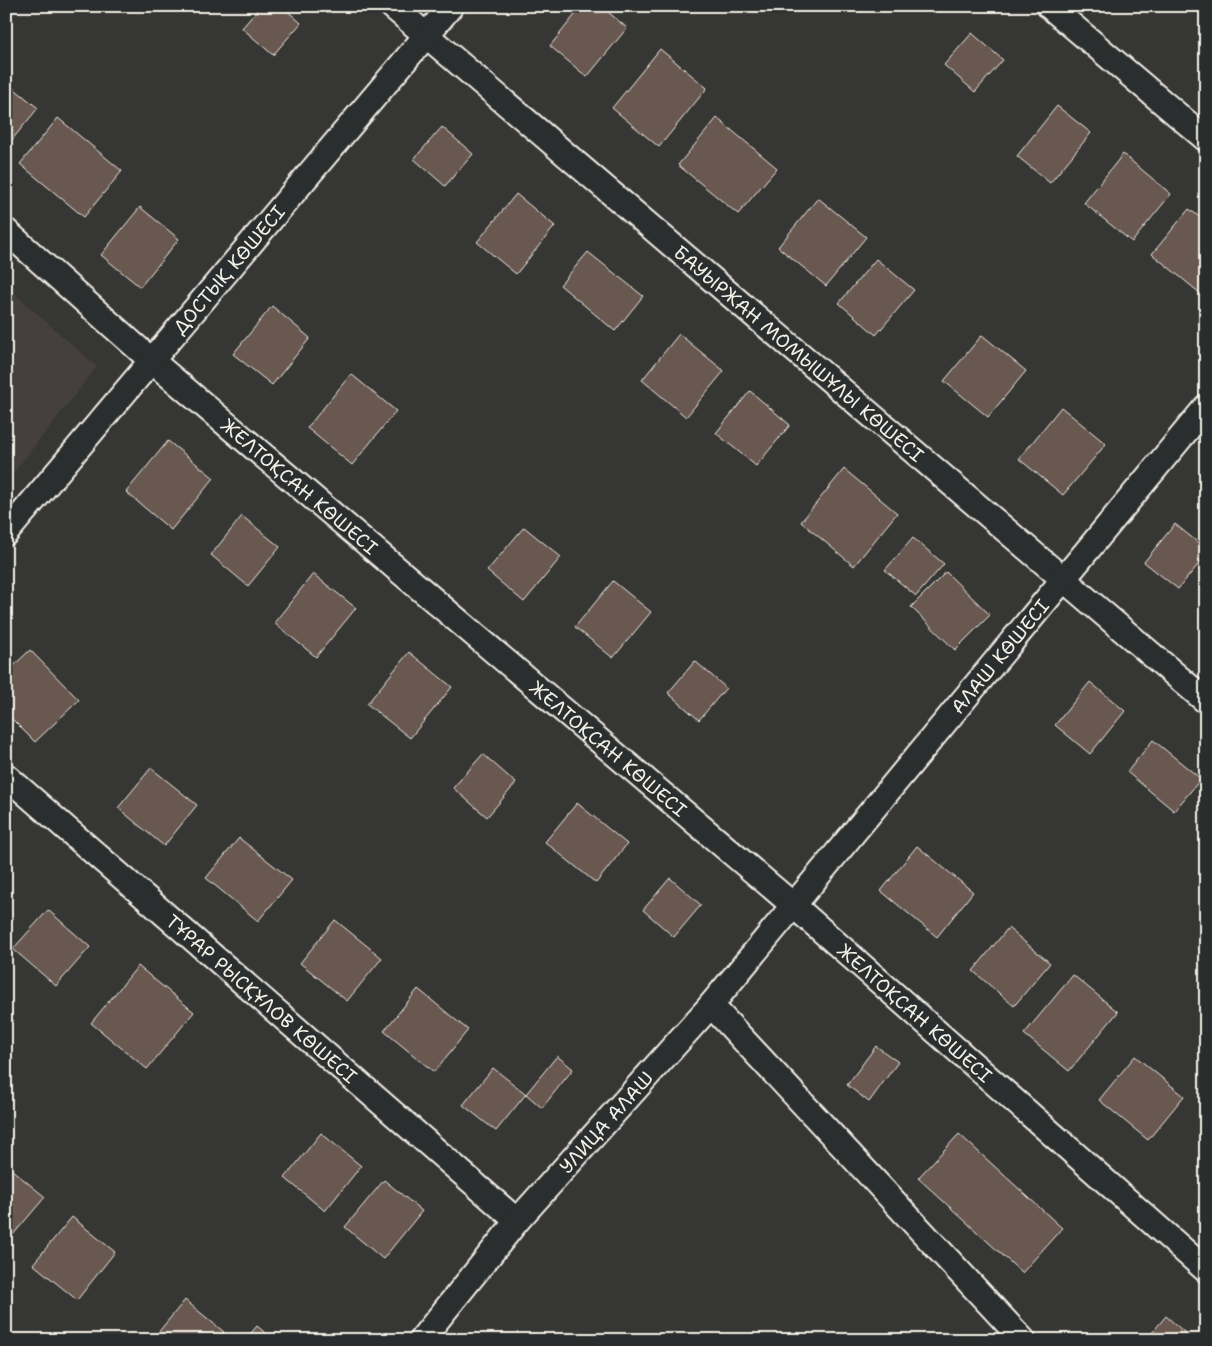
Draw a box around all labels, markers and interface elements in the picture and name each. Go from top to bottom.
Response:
street label: ДОСТЫҚ КӨШЕСІ [167,200,291,339]
street label: БАУЫРЖАН МОМЫШҰЛЫ КӨШЕСІ [668,240,929,468]
street label: ЖЕЛТОҚСАН КӨШЕСІ [216,413,383,560]
street label: АЛАШ КӨШЕСІ [945,594,1055,719]
street label: ЖЕЛТОҚСАН КӨШЕСІ [524,675,692,822]
street label: ТҰРАР РЫСҚҰЛОВ КӨШЕСІ [161,909,362,1089]
street label: ЖЕЛТОҚСАН КӨШЕСІ [832,938,997,1088]
street label: УЛИЦА АЛАШ [554,1066,659,1179]

